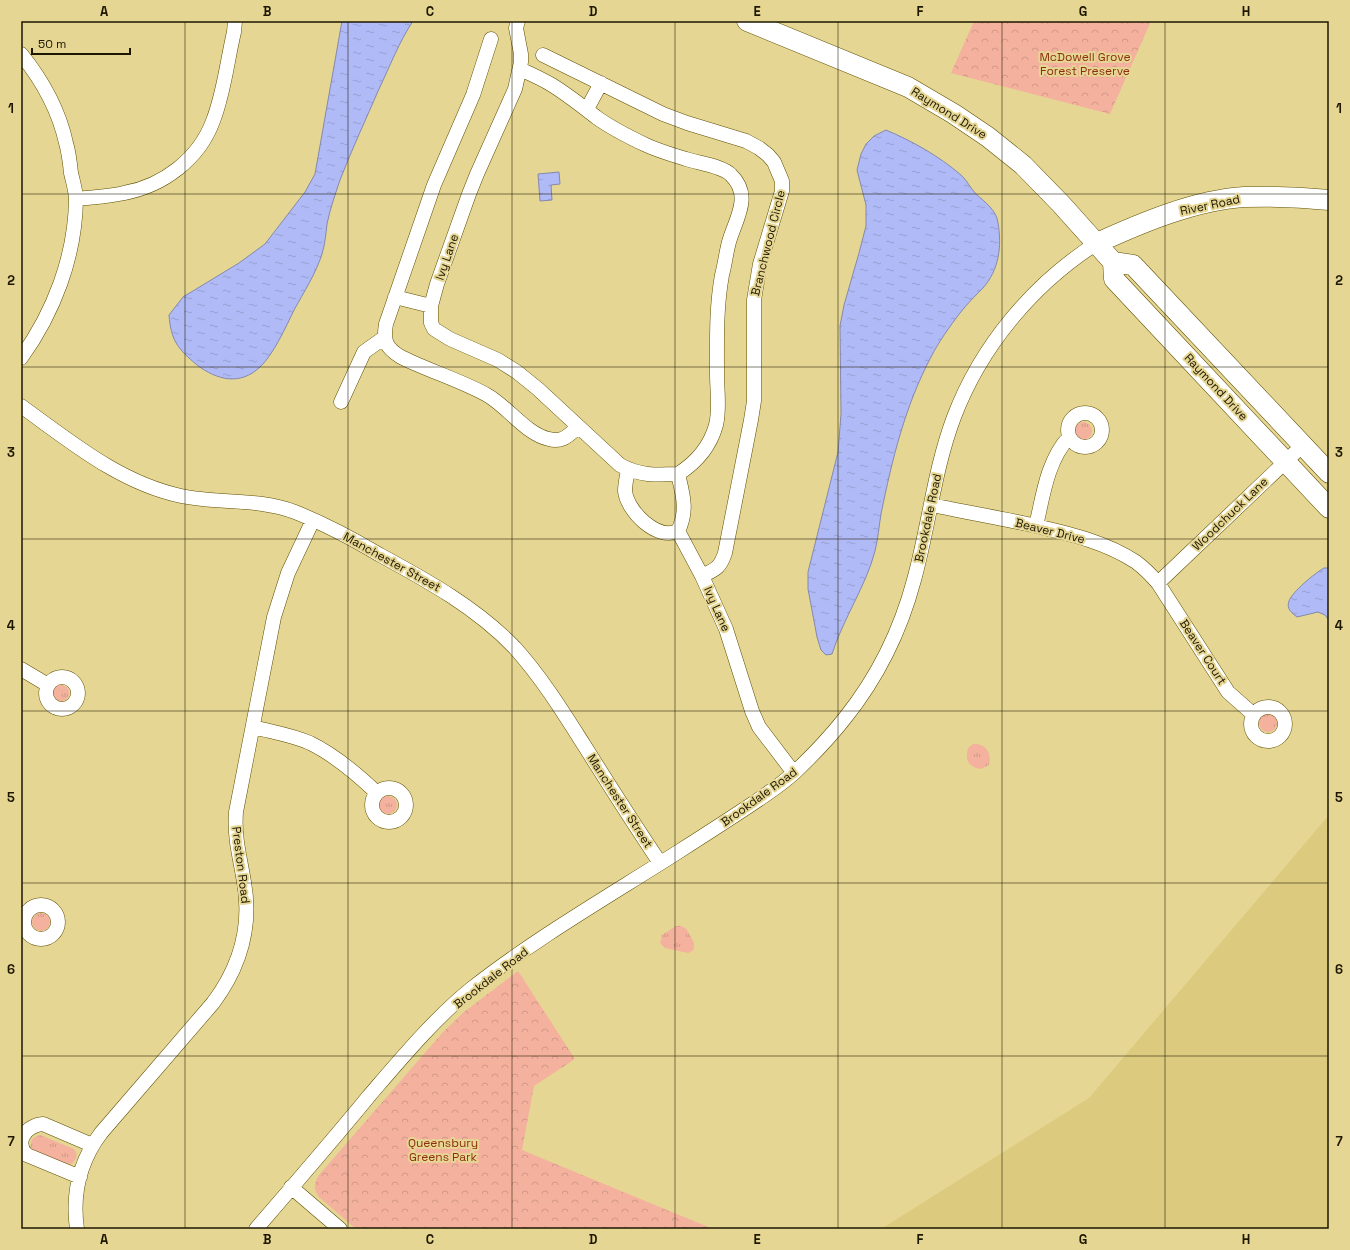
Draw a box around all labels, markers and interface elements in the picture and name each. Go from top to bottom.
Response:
text: A [100,3,109,20]
text: B [263,3,272,20]
text: C [426,3,434,20]
text: D [589,3,598,20]
text: E [753,3,761,20]
text: F [917,3,924,20]
text: G [1079,3,1087,20]
text: H [1242,3,1250,20]
scale bar [32,30,130,56]
text: 50 m [38,36,66,52]
park label: McDowell Grove Forest Preserve [1039,49,1131,79]
street label: Raymond Drive [908,83,990,143]
text: 1 [8,100,14,117]
text: 1 [1336,100,1342,117]
street label: Branchwood Circle [747,189,789,297]
street label: River Road [1179,191,1241,219]
street label: Ivy Lane [432,232,462,282]
text: 2 [7,272,15,289]
text: 2 [1335,272,1343,289]
street label: Raymond Drive [1181,350,1251,424]
text: 3 [7,444,15,461]
text: 3 [1335,444,1343,461]
street label: Brookdale Road [911,472,945,564]
street label: Woodchuck Lane [1189,474,1271,554]
street label: Beaver Drive [1013,515,1087,547]
street label: Manchester Street [340,529,444,595]
street label: Ivy Lane [700,584,734,634]
street label: Beaver Court [1176,616,1230,688]
text: 4 [7,617,15,634]
text: 4 [1335,617,1343,634]
street label: Manchester Street [584,751,656,851]
street label: Brookdale Road [718,764,800,830]
text: 5 [7,789,15,806]
text: 5 [1335,789,1343,806]
street label: Preston Road [228,826,254,904]
street label: Brookdale Road [450,944,532,1012]
text: 6 [7,961,15,978]
text: 6 [1335,961,1343,978]
text: 7 [7,1133,15,1150]
text: 7 [1335,1133,1343,1150]
park label: Queensbury Greens Park [408,1135,478,1165]
text: A [100,1231,109,1248]
text: B [263,1231,272,1248]
text: C [426,1231,434,1248]
text: D [589,1231,598,1248]
text: E [753,1231,761,1248]
text: F [917,1231,924,1248]
text: G [1079,1231,1087,1248]
text: H [1242,1231,1250,1248]

